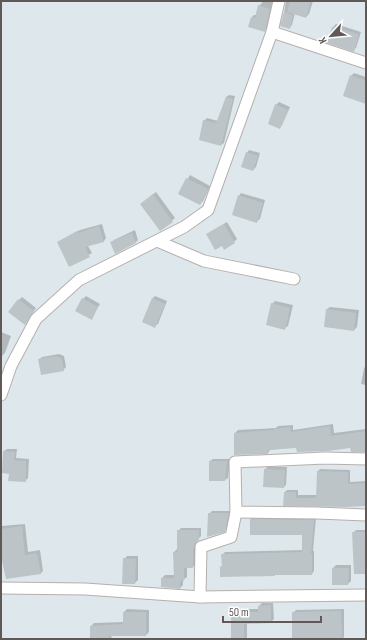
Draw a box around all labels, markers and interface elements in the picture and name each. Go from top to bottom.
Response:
north arrow [311,16,351,56]
text: K [315,34,330,46]
scale bar [223,598,321,624]
text: 50 m [229,605,249,620]

